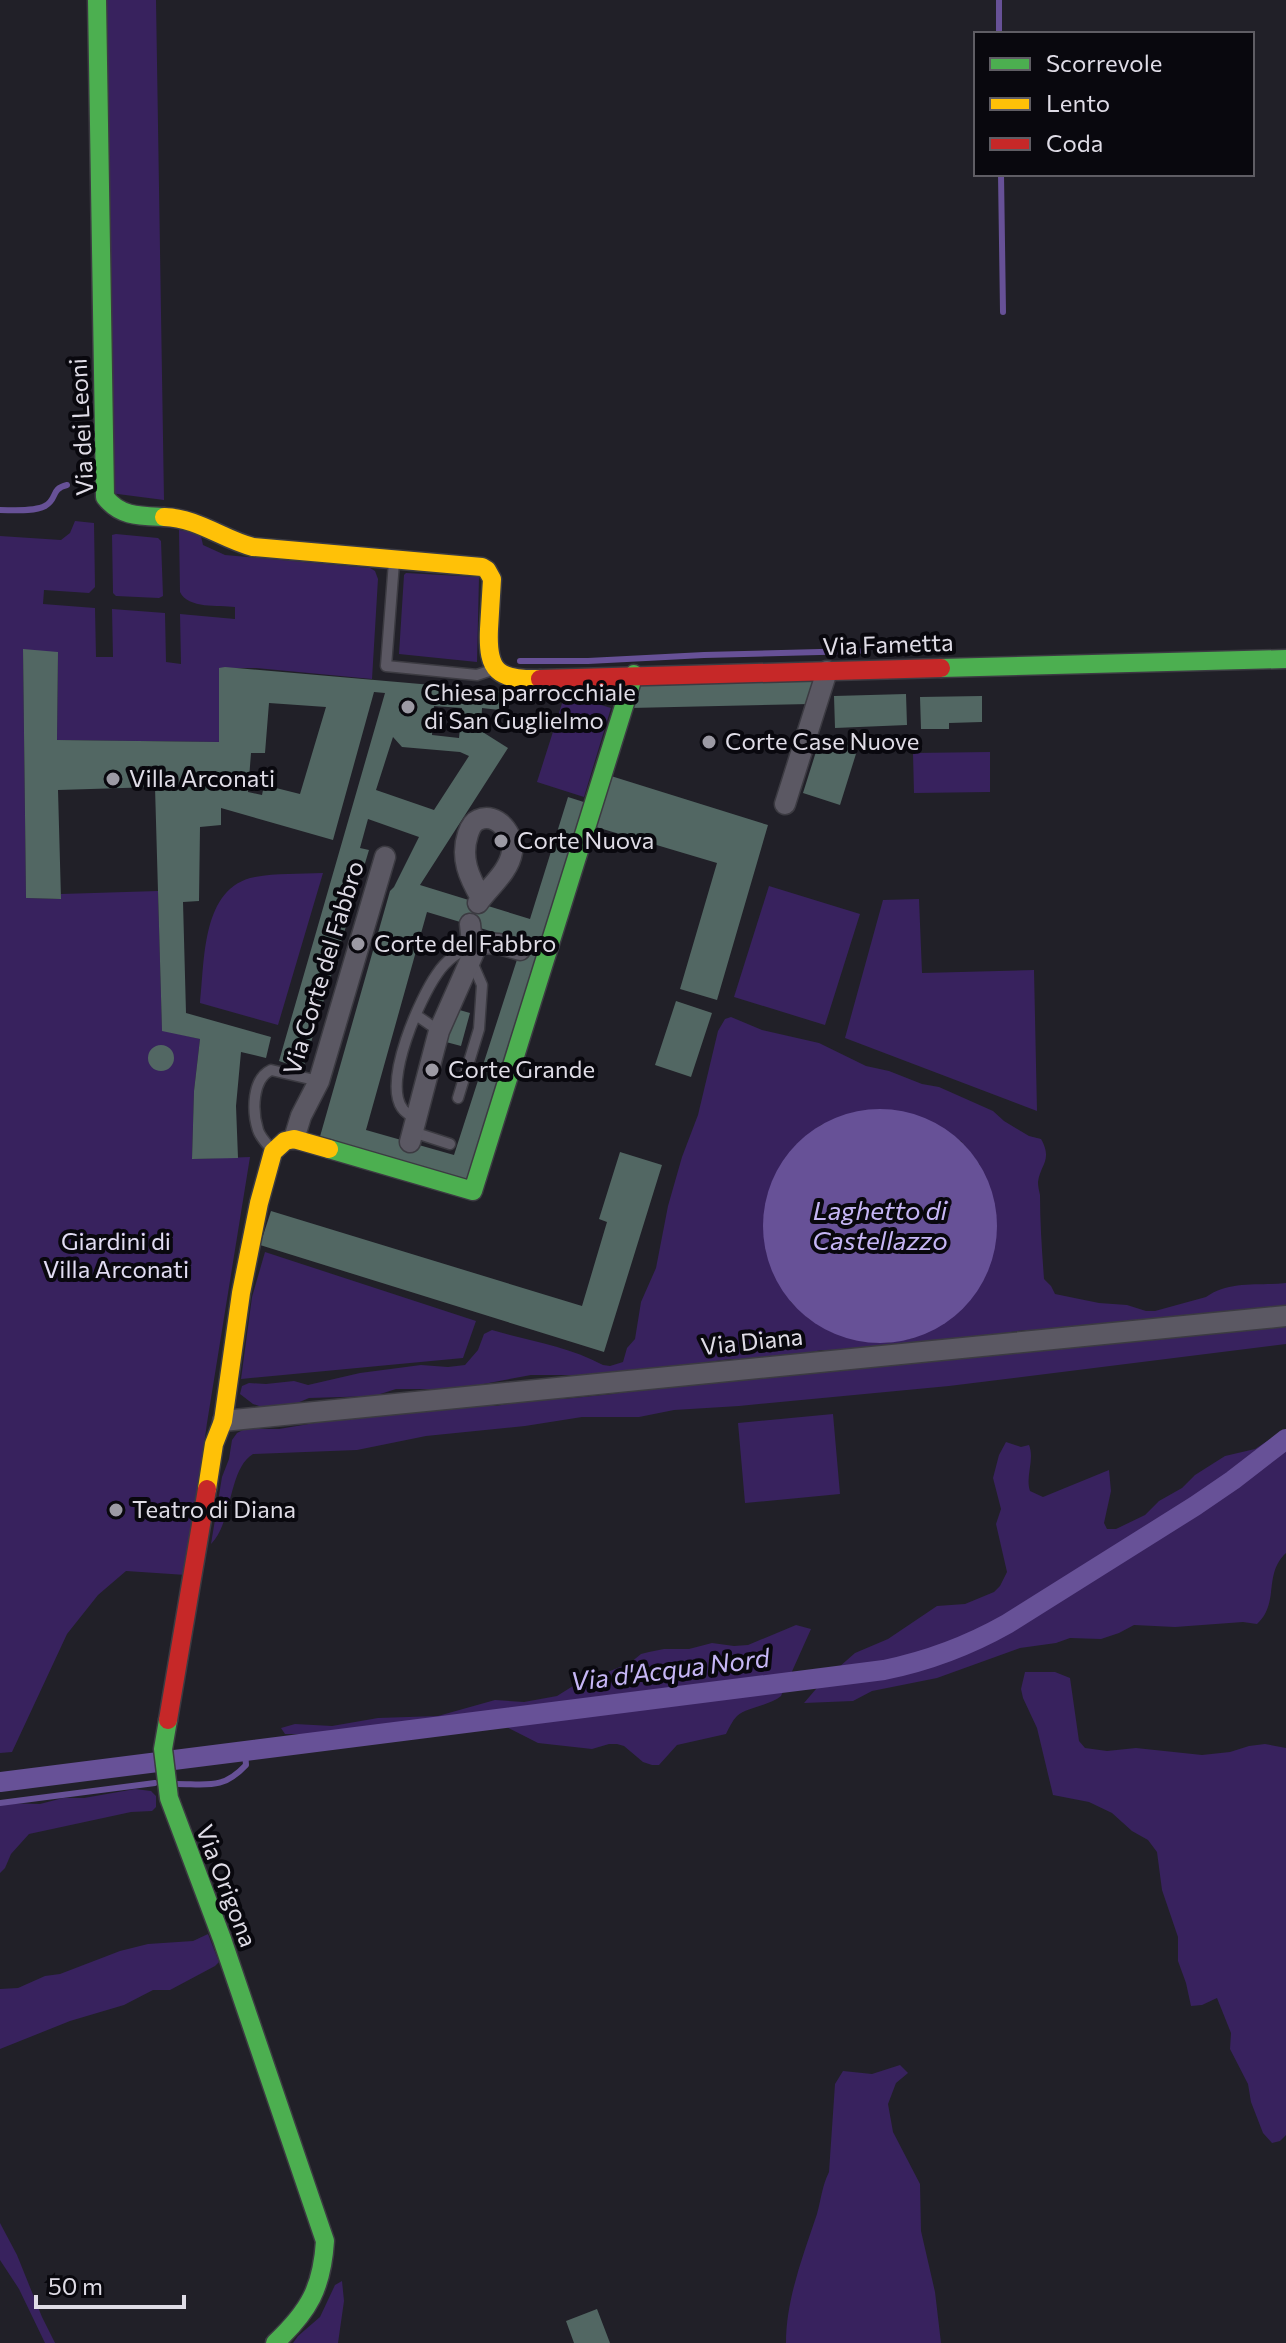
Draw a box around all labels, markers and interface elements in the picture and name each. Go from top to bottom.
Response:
legend [974,32,1254,176]
text: Scorrevole [1046,48,1162,77]
text: Lento [1046,88,1110,117]
text: Coda [1046,128,1103,157]
street label: Via dei Leoni [62,358,99,497]
street label: Via Fametta [822,627,954,660]
place label: Chiesa parrocchiale di San Guglielmo [424,677,636,734]
marker: Chiesa parrocchiale di San Guglielmo [399,698,417,716]
place label: Corte Case Nuove [725,726,919,755]
marker: Corte Case Nuove [700,733,718,751]
place label: Villa Arconati [129,763,275,792]
marker: Villa Arconati [104,770,122,788]
place label: Corte Nuova [517,825,654,854]
marker: Corte Nuova [492,832,510,850]
street label: Via Corte del Fabbro [276,857,369,1078]
place label: Corte del Fabbro [374,928,556,957]
marker: Corte del Fabbro [349,935,367,953]
place label: Corte Grande [448,1054,595,1083]
marker: Corte Grande [423,1061,441,1079]
water label: Laghetto di Castellazzo [812,1194,948,1255]
park label: Giardini di Villa Arconati [43,1226,189,1283]
street label: Via Diana [699,1321,804,1360]
place label: Teatro di Diana [132,1494,296,1523]
marker: Teatro di Diana [107,1501,125,1519]
water label: Via d'Acqua Nord [569,1641,772,1696]
street label: Via Origona [191,1820,264,1951]
scale bar [36,2259,184,2309]
text: 50 m [48,2271,103,2300]

